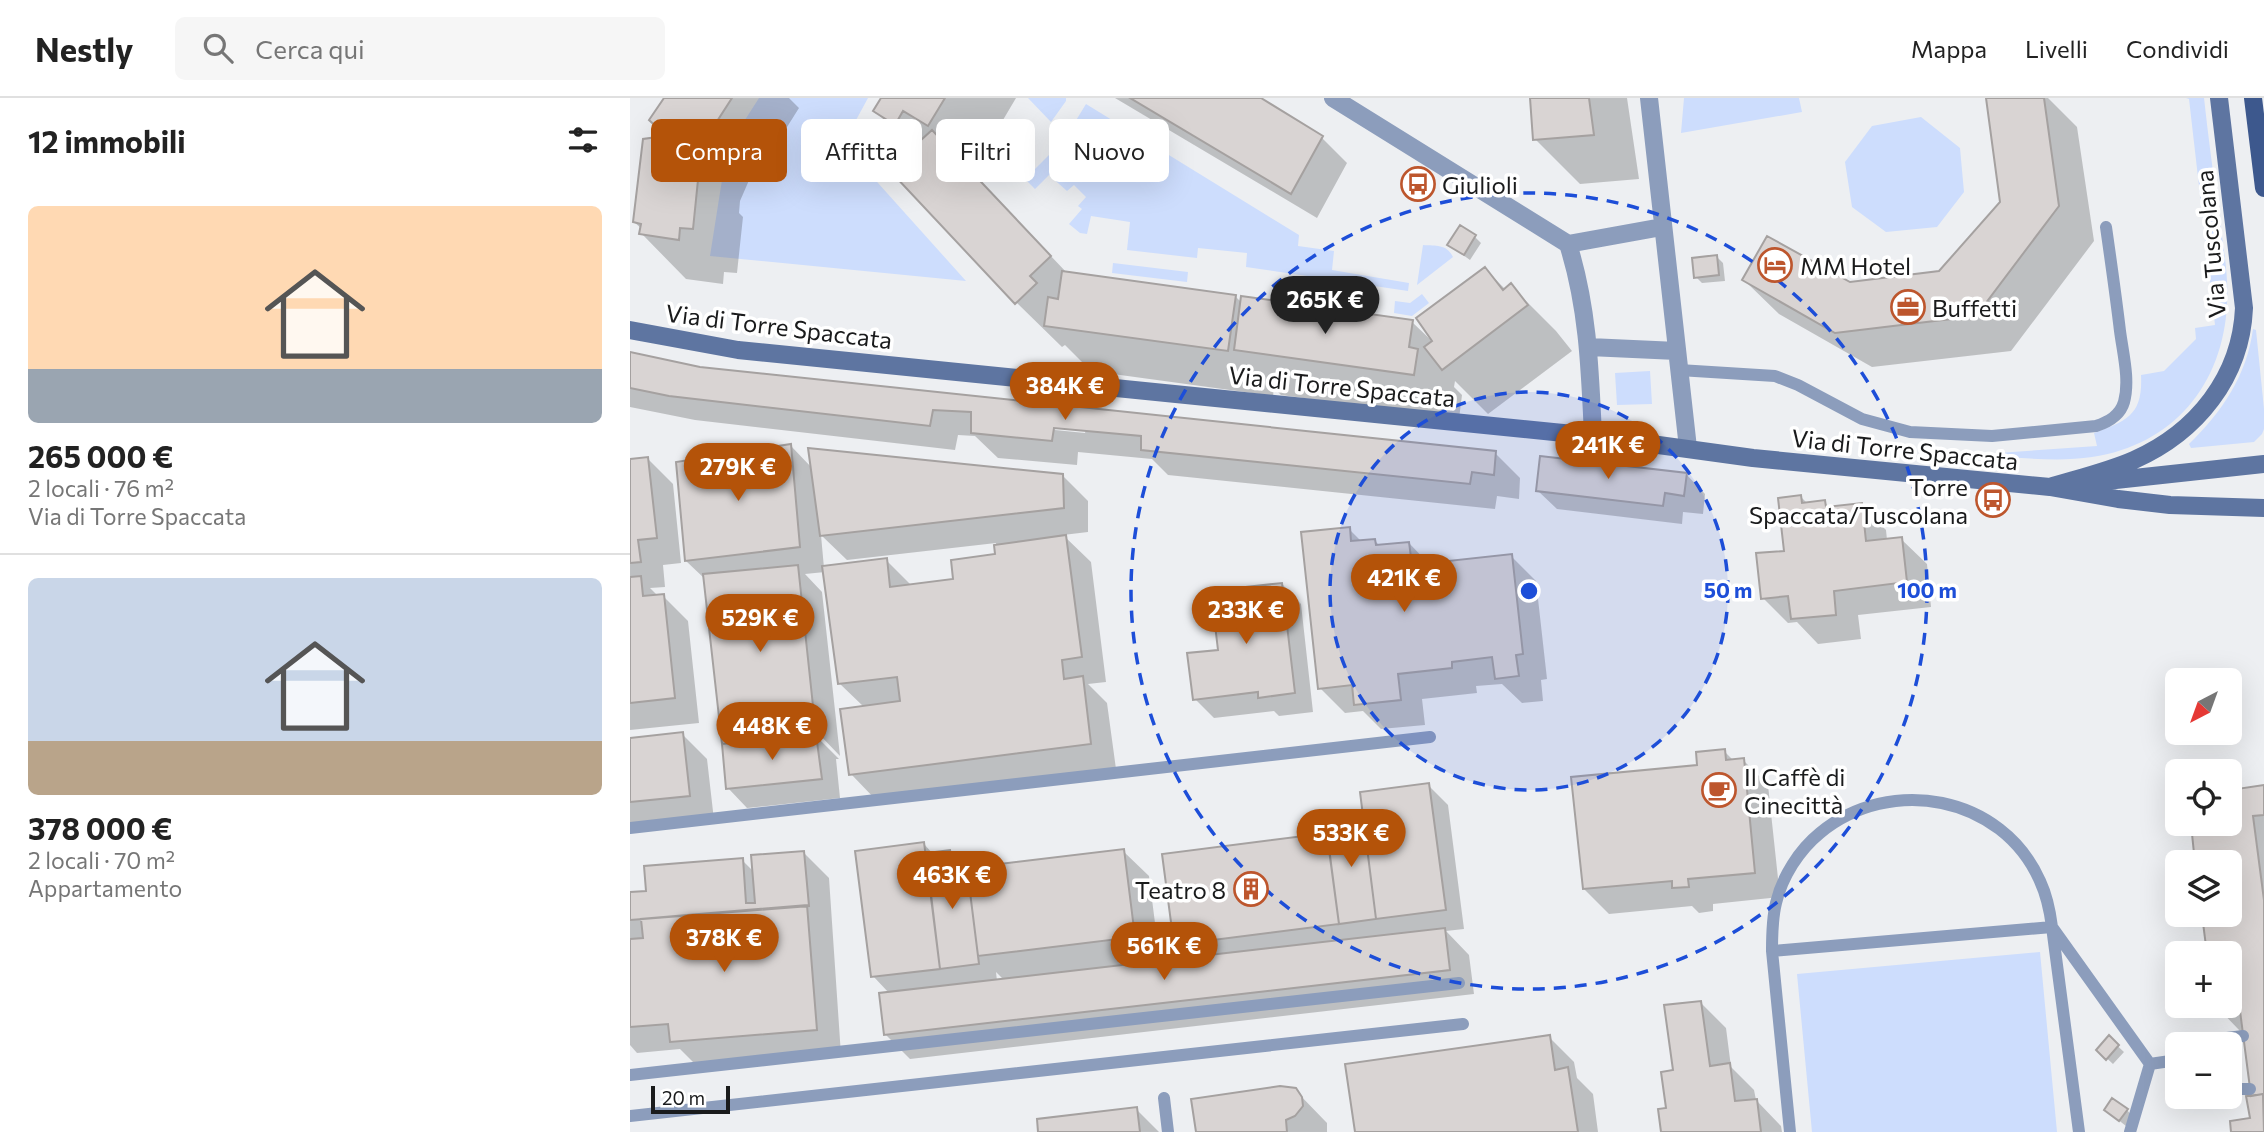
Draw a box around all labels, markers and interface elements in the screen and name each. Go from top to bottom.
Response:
search box [175,17,665,80]
text: Nestly [35,28,133,69]
icon: search [199,29,237,67]
text: Cerca qui [255,33,365,64]
text: Mappa [1911,34,1987,63]
text: Livelli [2025,34,2088,63]
text: Condividi [2126,34,2229,63]
chip: Compra [651,119,787,182]
chip: Affitta [801,119,922,182]
chip: Filtri [936,119,1035,182]
chip: Nuovo [1049,119,1169,182]
icon: filters [564,121,602,159]
text: 12 immobili [28,122,186,159]
bus stop icon: Giulioli [1399,165,1437,203]
street label: Via Tuscolana [2189,169,2231,319]
place label: Giulioli [1442,170,1518,199]
hotel icon: MM Hotel [1756,246,1794,284]
icon: home [252,251,378,377]
place label: MM Hotel [1800,251,1911,280]
pin: 265K € [1268,276,1382,336]
text: 265K € [1286,285,1364,313]
office icon: Buffetti [1889,288,1927,326]
place label: Buffetti [1932,293,2017,322]
street label: Via di Torre Spaccata [664,298,894,354]
street label: Via di Torre Spaccata [1227,360,1457,412]
pin: 384K € [1008,362,1122,422]
text: 384K € [1026,371,1104,399]
pin: 241K € [1551,422,1665,481]
street label: Via di Torre Spaccata [1790,423,2020,475]
text: 241K € [1571,430,1645,458]
text: 265 000 € [28,437,173,474]
pin: 279K € [681,444,795,503]
text: 279K € [700,452,776,480]
place label: Torre Spaccata/Tuscolana [1749,472,1968,529]
text: 2 locali · 76 m² [28,474,174,502]
bus stop icon: Torre Spaccata/Tuscolana [1974,481,2012,519]
text: Via di Torre Spaccata [28,502,246,530]
pin: 421K € [1347,554,1461,614]
text: 421K € [1367,563,1441,591]
text: 50 m [1704,577,1752,602]
text: 100 m [1897,577,1957,602]
centre of rings [1517,579,1541,603]
pin: 233K € [1189,587,1303,646]
pin: 529K € [703,594,817,654]
text: 233K € [1208,595,1284,623]
text: 529K € [721,603,799,631]
icon: home [252,623,378,749]
north arrow [2165,668,2242,746]
map controls [2165,668,2242,1109]
pin: 448K € [715,702,829,762]
text: 448K € [732,711,812,739]
button: locate [2165,759,2242,836]
place label: Il Caffè di Cinecittà [1744,762,1846,819]
cafe icon: Il Caffè di Cinecittà [1700,771,1738,809]
text: 378 000 € [28,809,172,846]
pin: 533K € [1294,810,1408,869]
text: 533K € [1313,818,1389,846]
text: 2 locali · 70 m² [28,846,175,874]
button: layers [2165,850,2242,927]
pin: 463K € [895,852,1009,911]
text: 463K € [913,860,991,888]
building icon: Teatro 8 [1232,870,1270,908]
text: Appartamento [28,874,182,902]
place label: Teatro 8 [1135,875,1226,904]
pin: 378K € [667,914,781,974]
pin: 561K € [1107,922,1221,982]
text: 378K € [686,923,762,951]
text: 561K € [1127,931,1201,959]
button: + [2165,941,2242,1018]
button: − [2165,1032,2242,1109]
scale bar [651,1083,730,1115]
text: 20 m [662,1086,705,1109]

